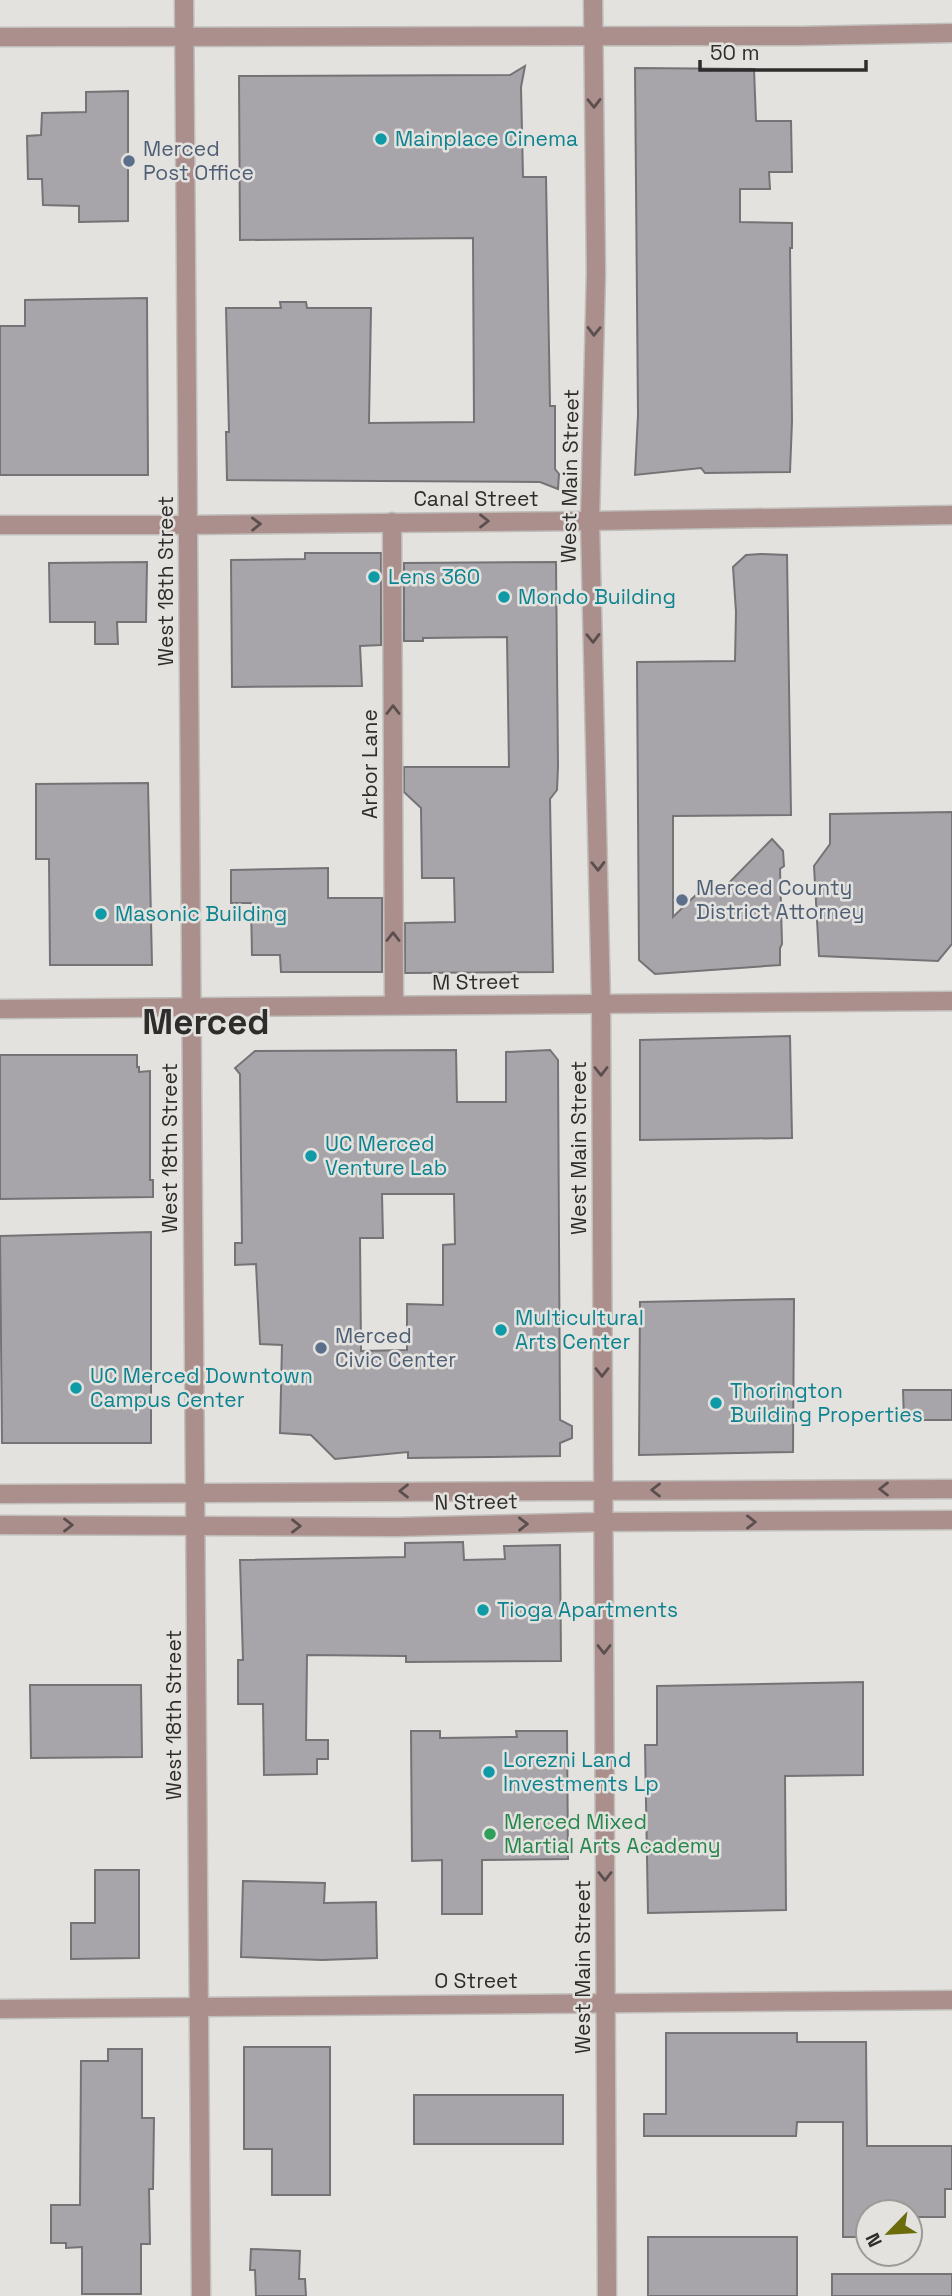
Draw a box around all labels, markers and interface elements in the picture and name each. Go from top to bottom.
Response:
scale bar [700,28,866,72]
text: 50 m [710,39,760,66]
one-way arrow [586,98,602,109]
place label: Mainplace Cinema [395,125,578,152]
marker: Mainplace Cinema [373,131,389,147]
place label: Merced Post Office [143,135,254,186]
marker: Merced Post Office [121,153,137,169]
one-way arrow [587,325,602,336]
street label: West Main Street [554,389,585,563]
street label: Canal Street [413,485,539,512]
street label: West 18th Street [152,496,179,666]
one-way arrow [479,513,489,529]
one-way arrow [251,516,262,532]
place label: Lens 360 [388,563,480,590]
marker: Lens 360 [366,569,382,585]
place label: Mondo Building [518,583,676,610]
marker: Mondo Building [496,589,512,605]
one-way arrow [585,633,600,644]
one-way arrow [385,704,400,715]
street label: Arbor Lane [356,709,383,819]
one-way arrow [590,860,605,871]
place label: Merced County District Attorney [696,874,864,925]
marker: Merced County District Attorney [674,892,690,908]
place label: Masonic Building [115,900,287,927]
marker: Masonic Building [93,906,109,922]
one-way arrow [385,931,401,942]
street label: M Street [432,967,520,996]
district label: Merced [142,1000,270,1044]
street label: West Main Street [565,1061,592,1235]
street label: West 18th Street [156,1063,183,1233]
one-way arrow [593,1067,609,1077]
place label: UC Merced Venture Lab [325,1130,447,1181]
marker: UC Merced Venture Lab [303,1148,319,1164]
place label: Multicultural Arts Center [515,1304,644,1355]
place label: Merced Civic Center [335,1322,456,1373]
marker: Multicultural Arts Center [493,1322,509,1338]
marker: Merced Civic Center [313,1340,329,1356]
place label: UC Merced Downtown Campus Center [90,1362,313,1413]
one-way arrow [594,1368,610,1378]
place label: Thorington Building Properties [730,1377,923,1428]
marker: UC Merced Downtown Campus Center [68,1380,84,1396]
marker: Thorington Building Properties [708,1395,724,1411]
one-way arrow [878,1481,889,1497]
one-way arrow [651,1482,661,1498]
one-way arrow [399,1483,409,1499]
street label: N Street [434,1487,518,1516]
one-way arrow [746,1514,756,1530]
one-way arrow [518,1516,529,1532]
one-way arrow [63,1517,74,1533]
one-way arrow [291,1518,301,1534]
place label: Tioga Apartments [497,1596,678,1623]
marker: Tioga Apartments [475,1602,491,1618]
street label: West 18th Street [160,1630,187,1800]
one-way arrow [596,1644,611,1655]
place label: Lorezni Land Investments Lp [503,1746,659,1797]
marker: Lorezni Land Investments Lp [481,1764,497,1780]
place label: Merced Mixed Martial Arts Academy [504,1808,721,1859]
marker: Merced Mixed Martial Arts Academy [482,1826,498,1842]
one-way arrow [597,1872,613,1882]
street label: West Main Street [569,1880,596,2054]
street label: O Street [434,1967,518,1994]
north arrow [854,2198,924,2268]
text: N [860,2229,888,2251]

